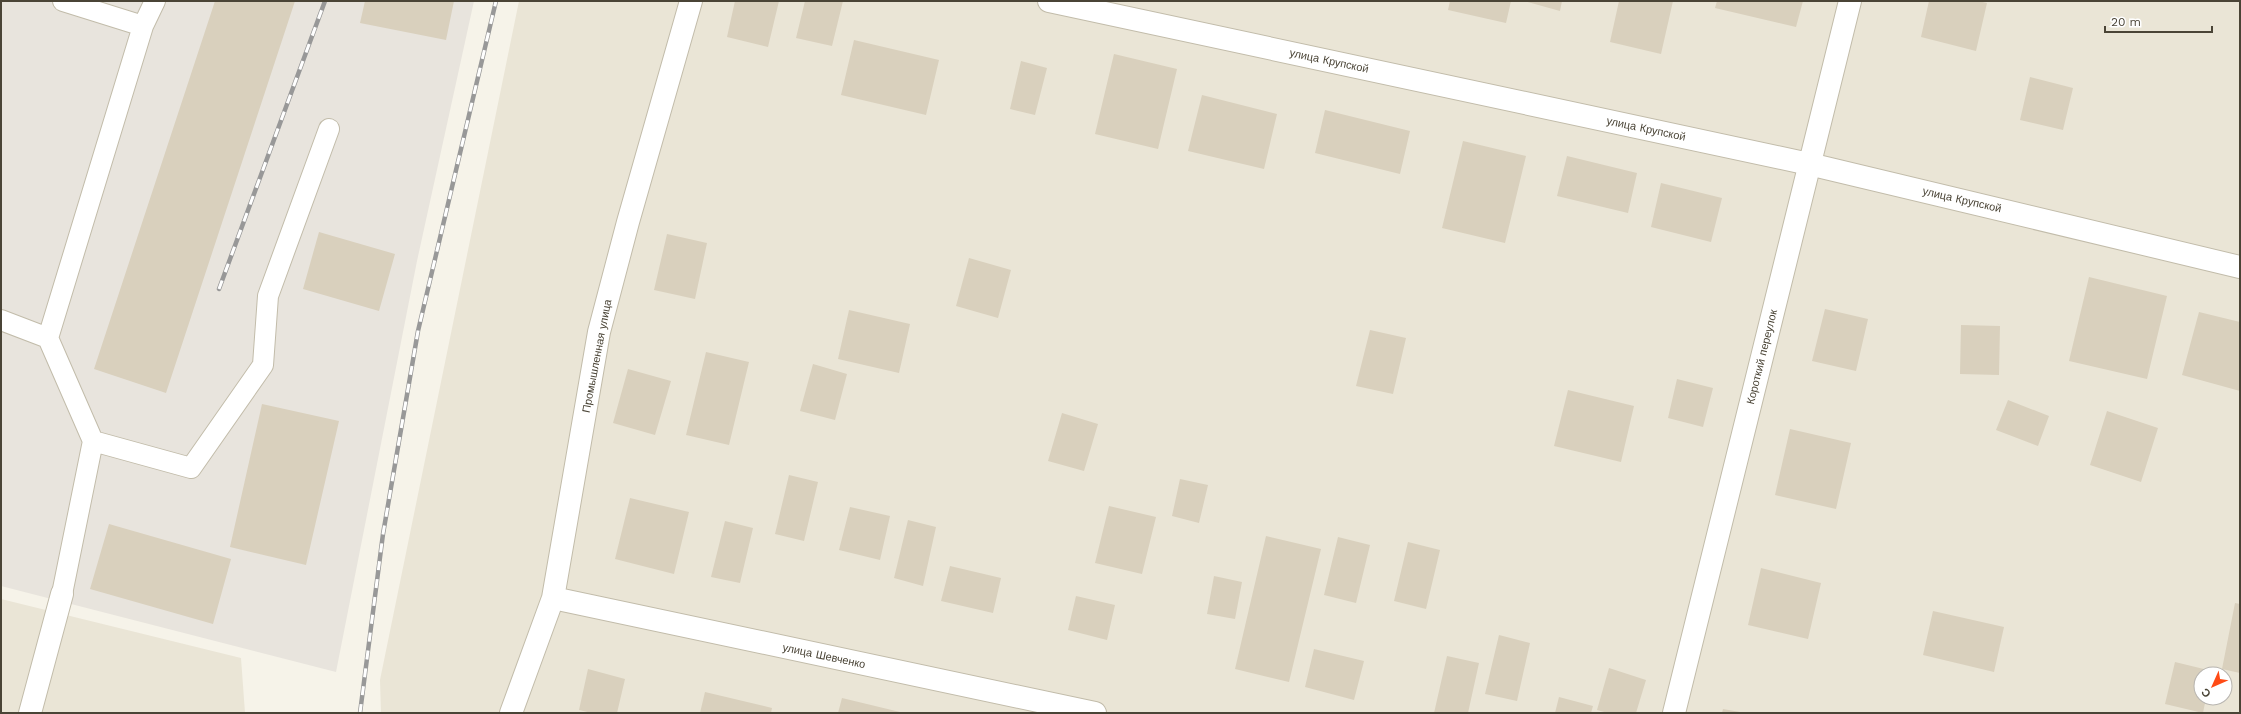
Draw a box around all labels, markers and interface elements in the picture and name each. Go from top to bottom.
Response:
scale bar [2105,8,2212,34]
text: 20 m [2111,15,2141,29]
street label: улица Крупской [1288,46,1370,76]
street label: улица Крупской [1605,114,1687,144]
street label: улица Крупской [1921,185,2003,215]
street label: Промышленная улица [580,297,615,414]
street label: Короткий переулок [1744,308,1780,406]
street label: улица Шевченко [781,641,867,671]
north arrow [2193,666,2233,706]
text: С [2199,685,2214,700]

